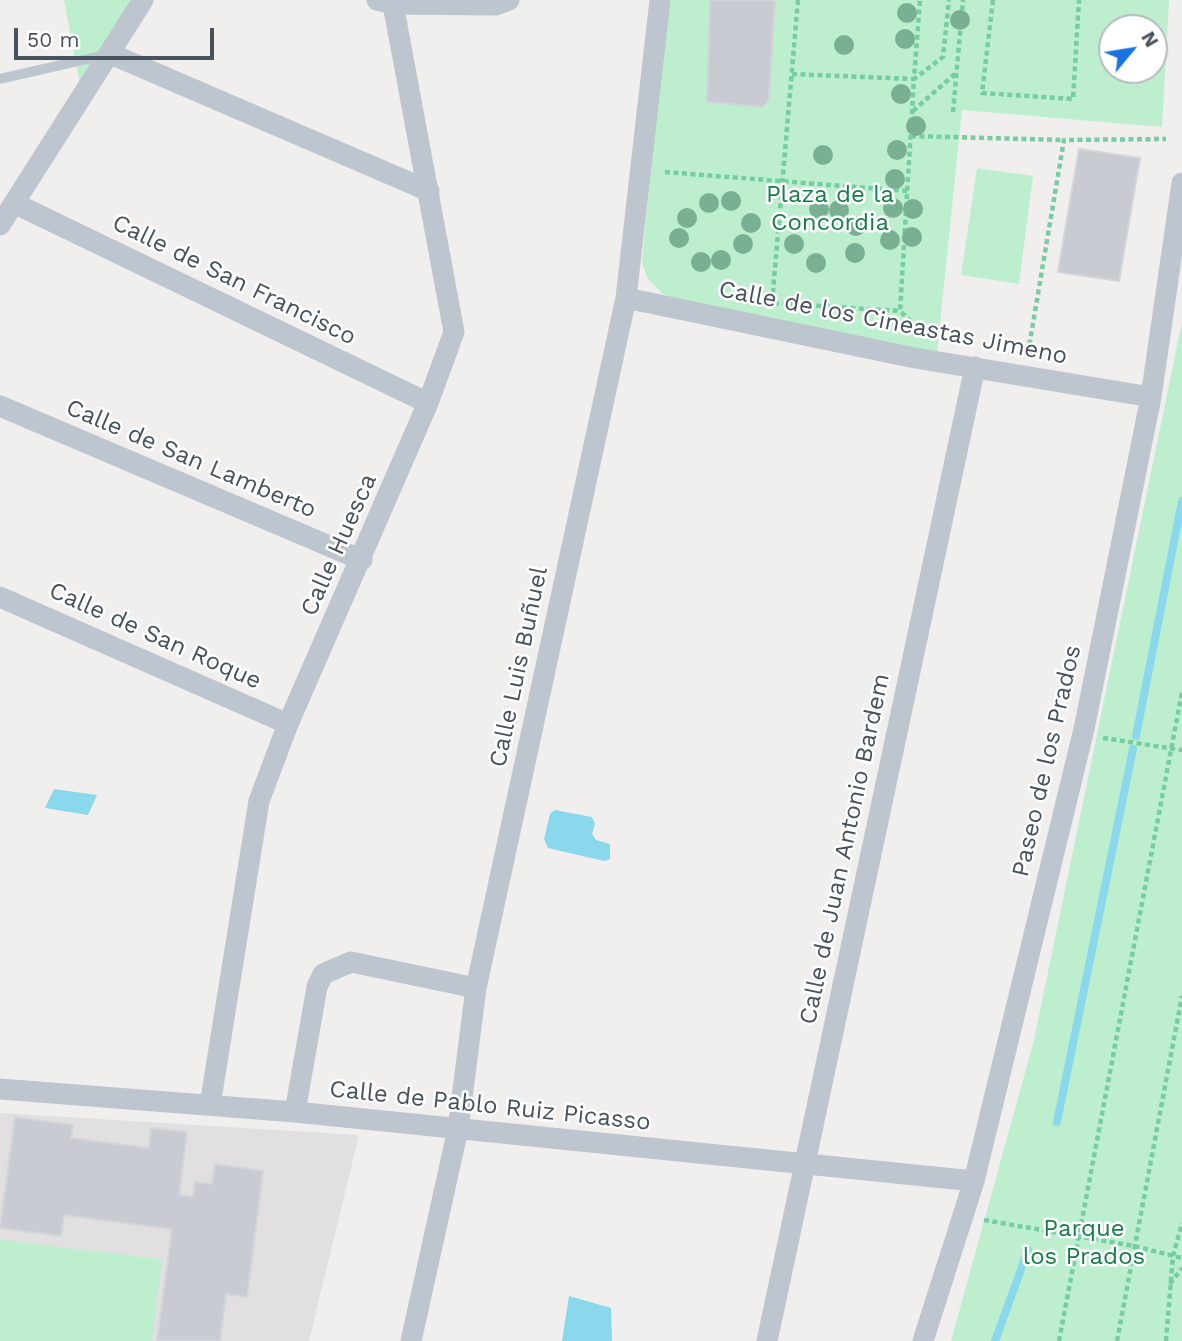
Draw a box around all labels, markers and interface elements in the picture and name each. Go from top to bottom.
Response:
scale bar [18,14,217,58]
north arrow [1098,14,1168,84]
text: 50 m [27,27,79,52]
text: N [1136,27,1163,51]
park label: Plaza de la Concordia [766,181,894,237]
street label: Calle de San Francisco [107,208,361,352]
street label: Calle de los Cineastas Jimeno [716,275,1070,371]
street label: Calle de San Lamberto [62,393,320,525]
street label: Calle Huesca [295,469,383,621]
street label: Calle Luis Buñuel [484,564,554,770]
street label: Calle de San Roque [44,576,266,696]
street label: Paseo de los Prados [1006,642,1088,880]
street label: Calle de Juan Antonio Bardem [794,671,896,1027]
street label: Calle de Pablo Ruiz Picasso [328,1075,652,1137]
park label: Parque los Prados [1023,1215,1145,1271]

